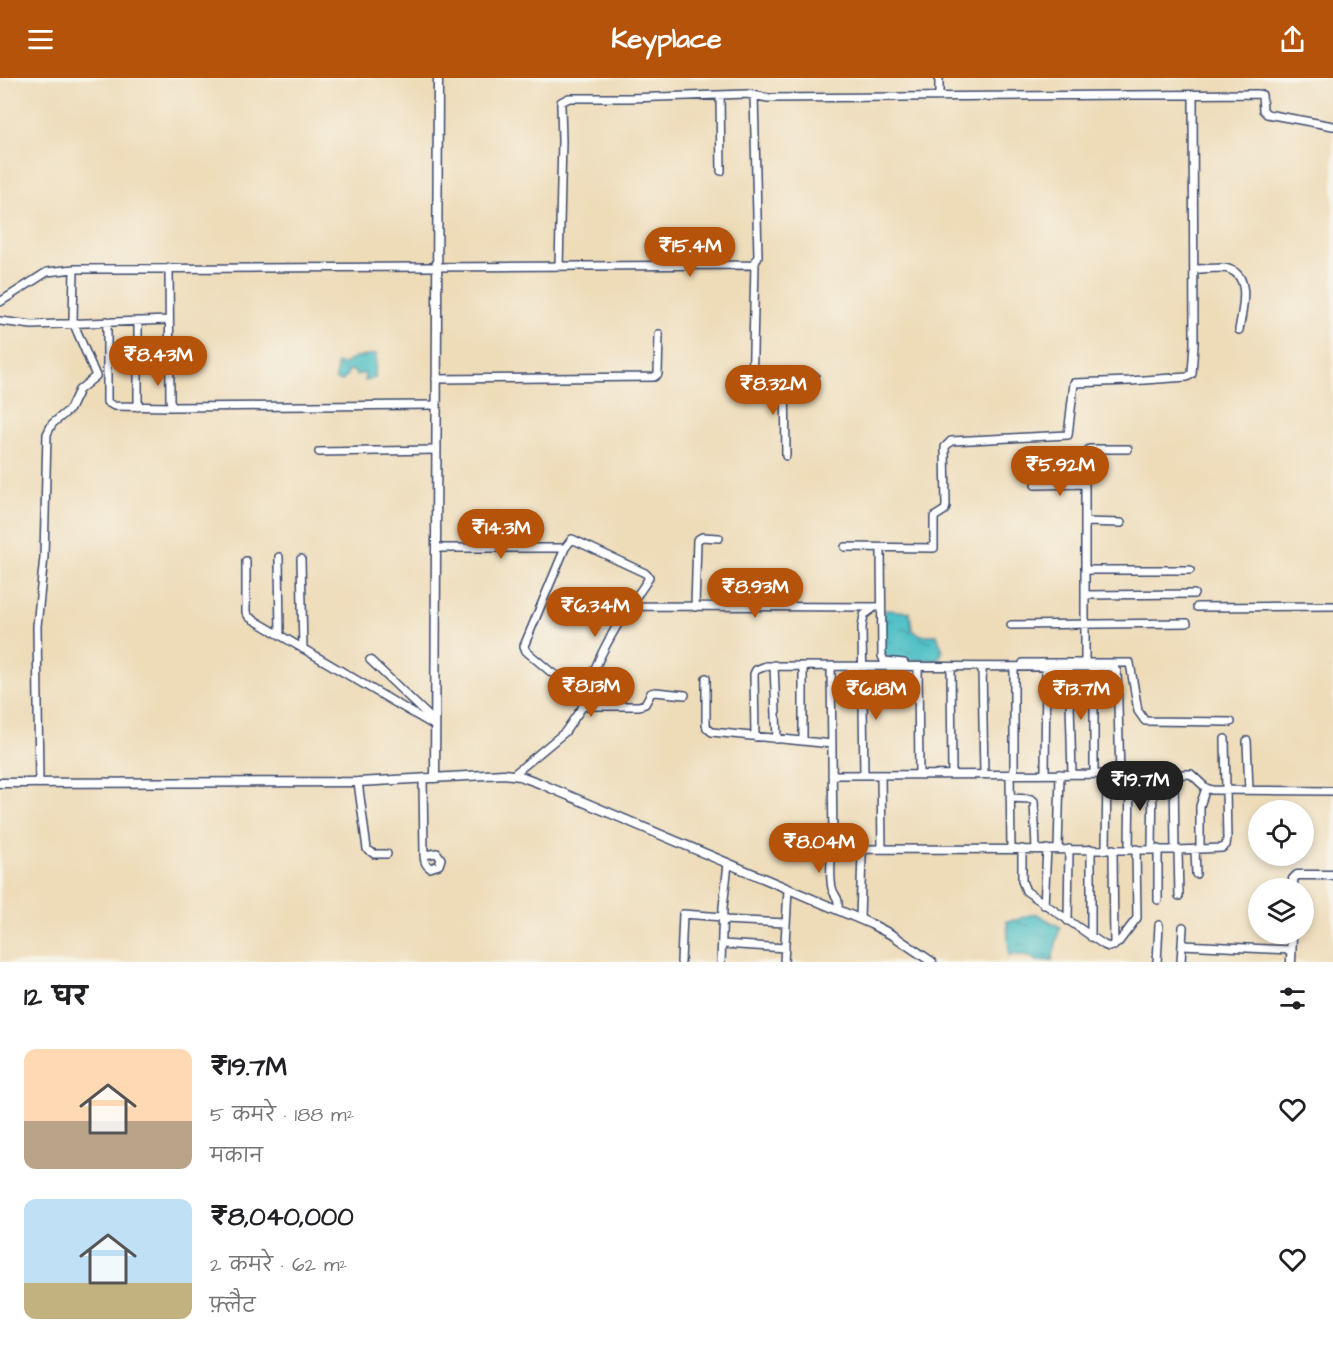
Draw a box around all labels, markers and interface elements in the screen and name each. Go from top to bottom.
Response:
text: Keyplace [611,20,722,58]
icon: menu [24,23,57,56]
icon: share [1276,23,1309,56]
pin: ₹15.4M [641,227,739,278]
text: ₹15.4M [658,232,722,260]
pin: ₹8.43M [109,336,207,387]
text: ₹8.43M [123,341,193,369]
pin: ₹8.32M [724,365,822,416]
text: ₹8.32M [739,370,807,398]
pin: ₹5.92M [1011,446,1109,497]
text: ₹5.92M [1025,451,1095,479]
pin: ₹14.3M [452,509,550,560]
text: ₹14.3M [471,514,531,542]
pin: ₹8.93M [706,568,804,619]
text: ₹8.93M [721,573,789,601]
pin: ₹6.34M [546,587,644,638]
text: ₹6.34M [560,592,630,620]
pin: ₹8.13M [542,667,640,718]
pin: ₹6.18M [827,670,925,721]
pin: ₹13.7M [1032,670,1130,721]
text: ₹8.13M [562,672,620,700]
text: ₹6.18M [845,675,907,703]
text: ₹13.7M [1052,675,1110,703]
pin: ₹19.7M [1091,761,1189,812]
text: ₹19.7M [1110,766,1170,794]
map controls [1248,800,1314,944]
button: locate [1248,800,1314,866]
pin: ₹8.04M [770,823,868,874]
text: ₹8.04M [783,828,855,856]
button: layers [1248,878,1314,944]
text: 12 घर [24,979,87,1015]
icon: filters [1276,982,1309,1015]
text: ₹19.7M [210,1049,287,1085]
icon: home [72,1073,144,1145]
icon: heart [1276,1093,1309,1126]
text: 5 कमरे · 188 m² [210,1101,354,1129]
text: मकान [210,1142,263,1170]
text: ₹8,040,000 [210,1199,354,1235]
icon: home [72,1223,144,1295]
icon: heart [1276,1243,1309,1276]
text: 2 कमरे · 62 m² [210,1251,347,1279]
text: फ़्लैट [210,1292,256,1320]

